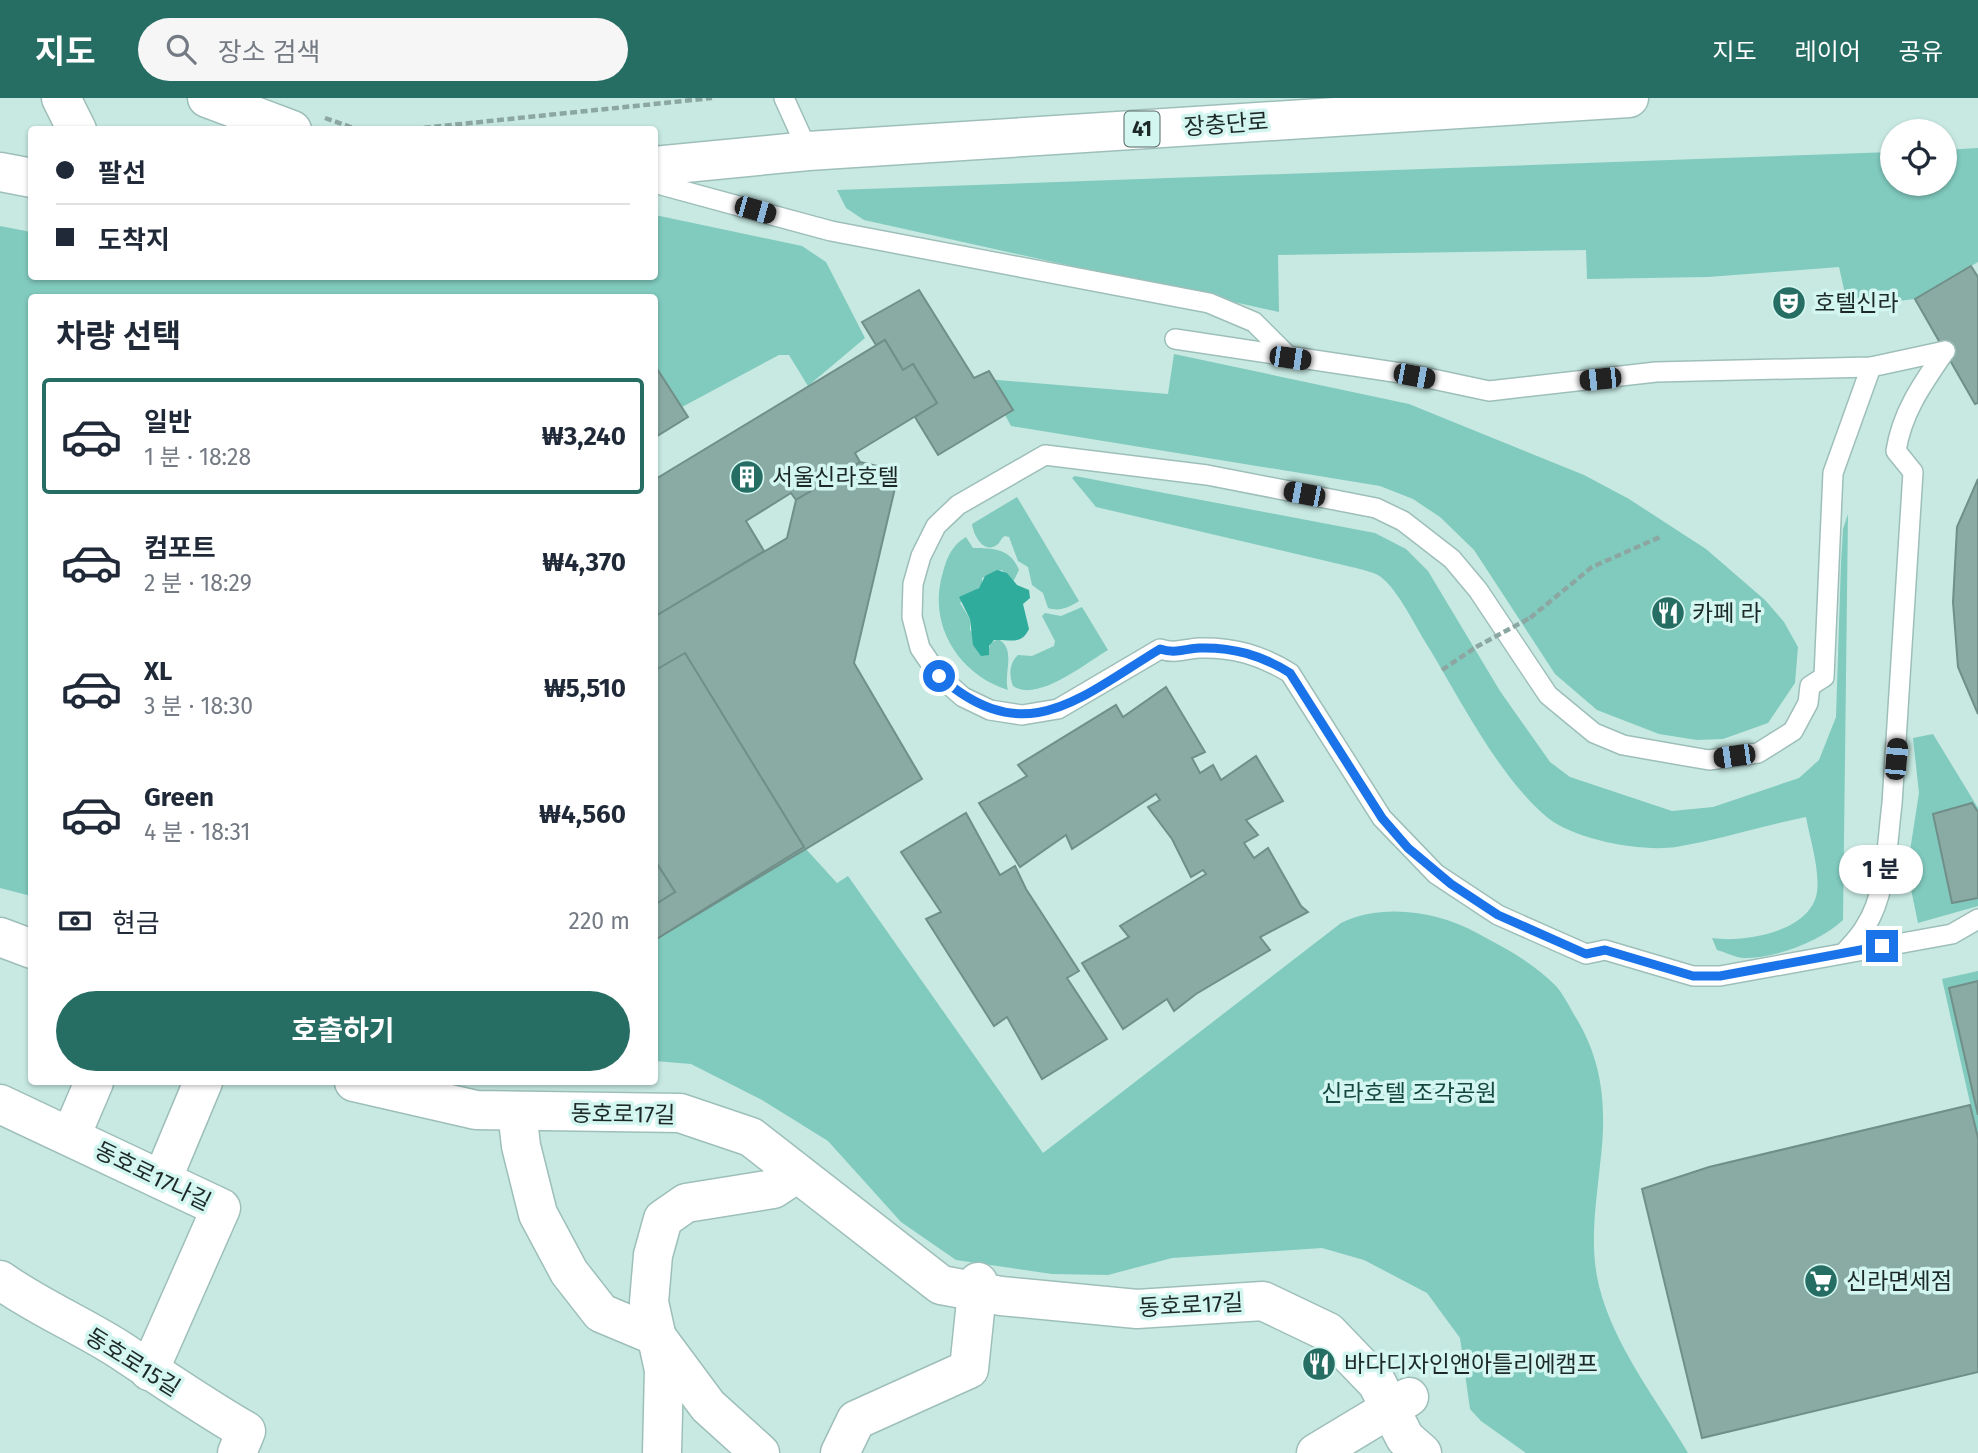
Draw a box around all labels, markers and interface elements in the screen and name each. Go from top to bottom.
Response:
search box [138,18,628,81]
icon: search [162,30,200,68]
text: 지도 [35,32,96,72]
text: 장소 검색 [218,37,320,68]
text: 지도 [1712,38,1757,66]
text: 레이어 [1795,38,1861,66]
text: 공유 [1899,38,1943,66]
street label: 장충단로 [1183,107,1269,141]
road number: 41 [1124,112,1160,146]
map controls [1880,119,1957,196]
button: locate [1880,119,1957,196]
text: 팔선 [98,158,146,189]
car [732,194,779,226]
text: 도착지 [98,225,170,256]
theatre icon: 호텔신라 [1770,284,1808,322]
place label: 호텔신라 [1814,289,1899,317]
text: 차량 선택 [56,317,181,355]
car [1268,345,1313,371]
car [1392,362,1437,390]
car [1579,366,1622,392]
icon: car [60,405,123,468]
text: 일반 [144,407,192,438]
text: ₩3,240 [542,421,626,452]
text: 1 분 · 18:28 [144,443,251,471]
building icon: 서울신라호텔 [728,458,766,496]
place label: 서울신라호텔 [772,463,899,491]
car [1282,480,1327,508]
icon: car [60,531,123,594]
text: 컴포트 [144,533,216,564]
text: ₩4,370 [542,547,626,578]
text: 2 분 · 18:29 [144,569,252,597]
restaurant icon: 카페 라 [1649,594,1687,632]
place label: 카페 라 [1692,599,1762,627]
text: XL [144,656,172,687]
icon: car [60,657,123,720]
route start [923,660,955,692]
text: ₩5,510 [544,673,626,704]
text: 3 분 · 18:30 [144,692,253,720]
car [1884,737,1909,781]
car [1712,743,1757,769]
text: Green [144,782,214,813]
icon: car [60,783,123,846]
text: ₩4,560 [539,799,626,830]
text: 4 분 · 18:31 [144,818,250,846]
callout: 1 분 [1840,844,1924,894]
text: 1 분 [1862,855,1900,883]
icon: cash [56,902,94,940]
text: 220 m [569,907,630,935]
text: 현금 [112,908,160,939]
route end [1866,930,1898,962]
button: 호출하기 [56,991,630,1071]
park label: 신라호텔 조각공원 [1321,1079,1497,1107]
street label: 동호로17길 [570,1099,676,1129]
street label: 동호로17나길 [90,1136,216,1216]
supermarket icon: 신라면세점 [1802,1262,1840,1300]
place label: 신라면세점 [1846,1267,1952,1295]
street label: 동호로17길 [1138,1288,1244,1322]
street label: 동호로15길 [81,1322,185,1402]
restaurant icon: 바다디자인앤아틀리에캠프 [1300,1345,1338,1383]
place label: 바다디자인앤아틀리에캠프 [1344,1350,1598,1378]

